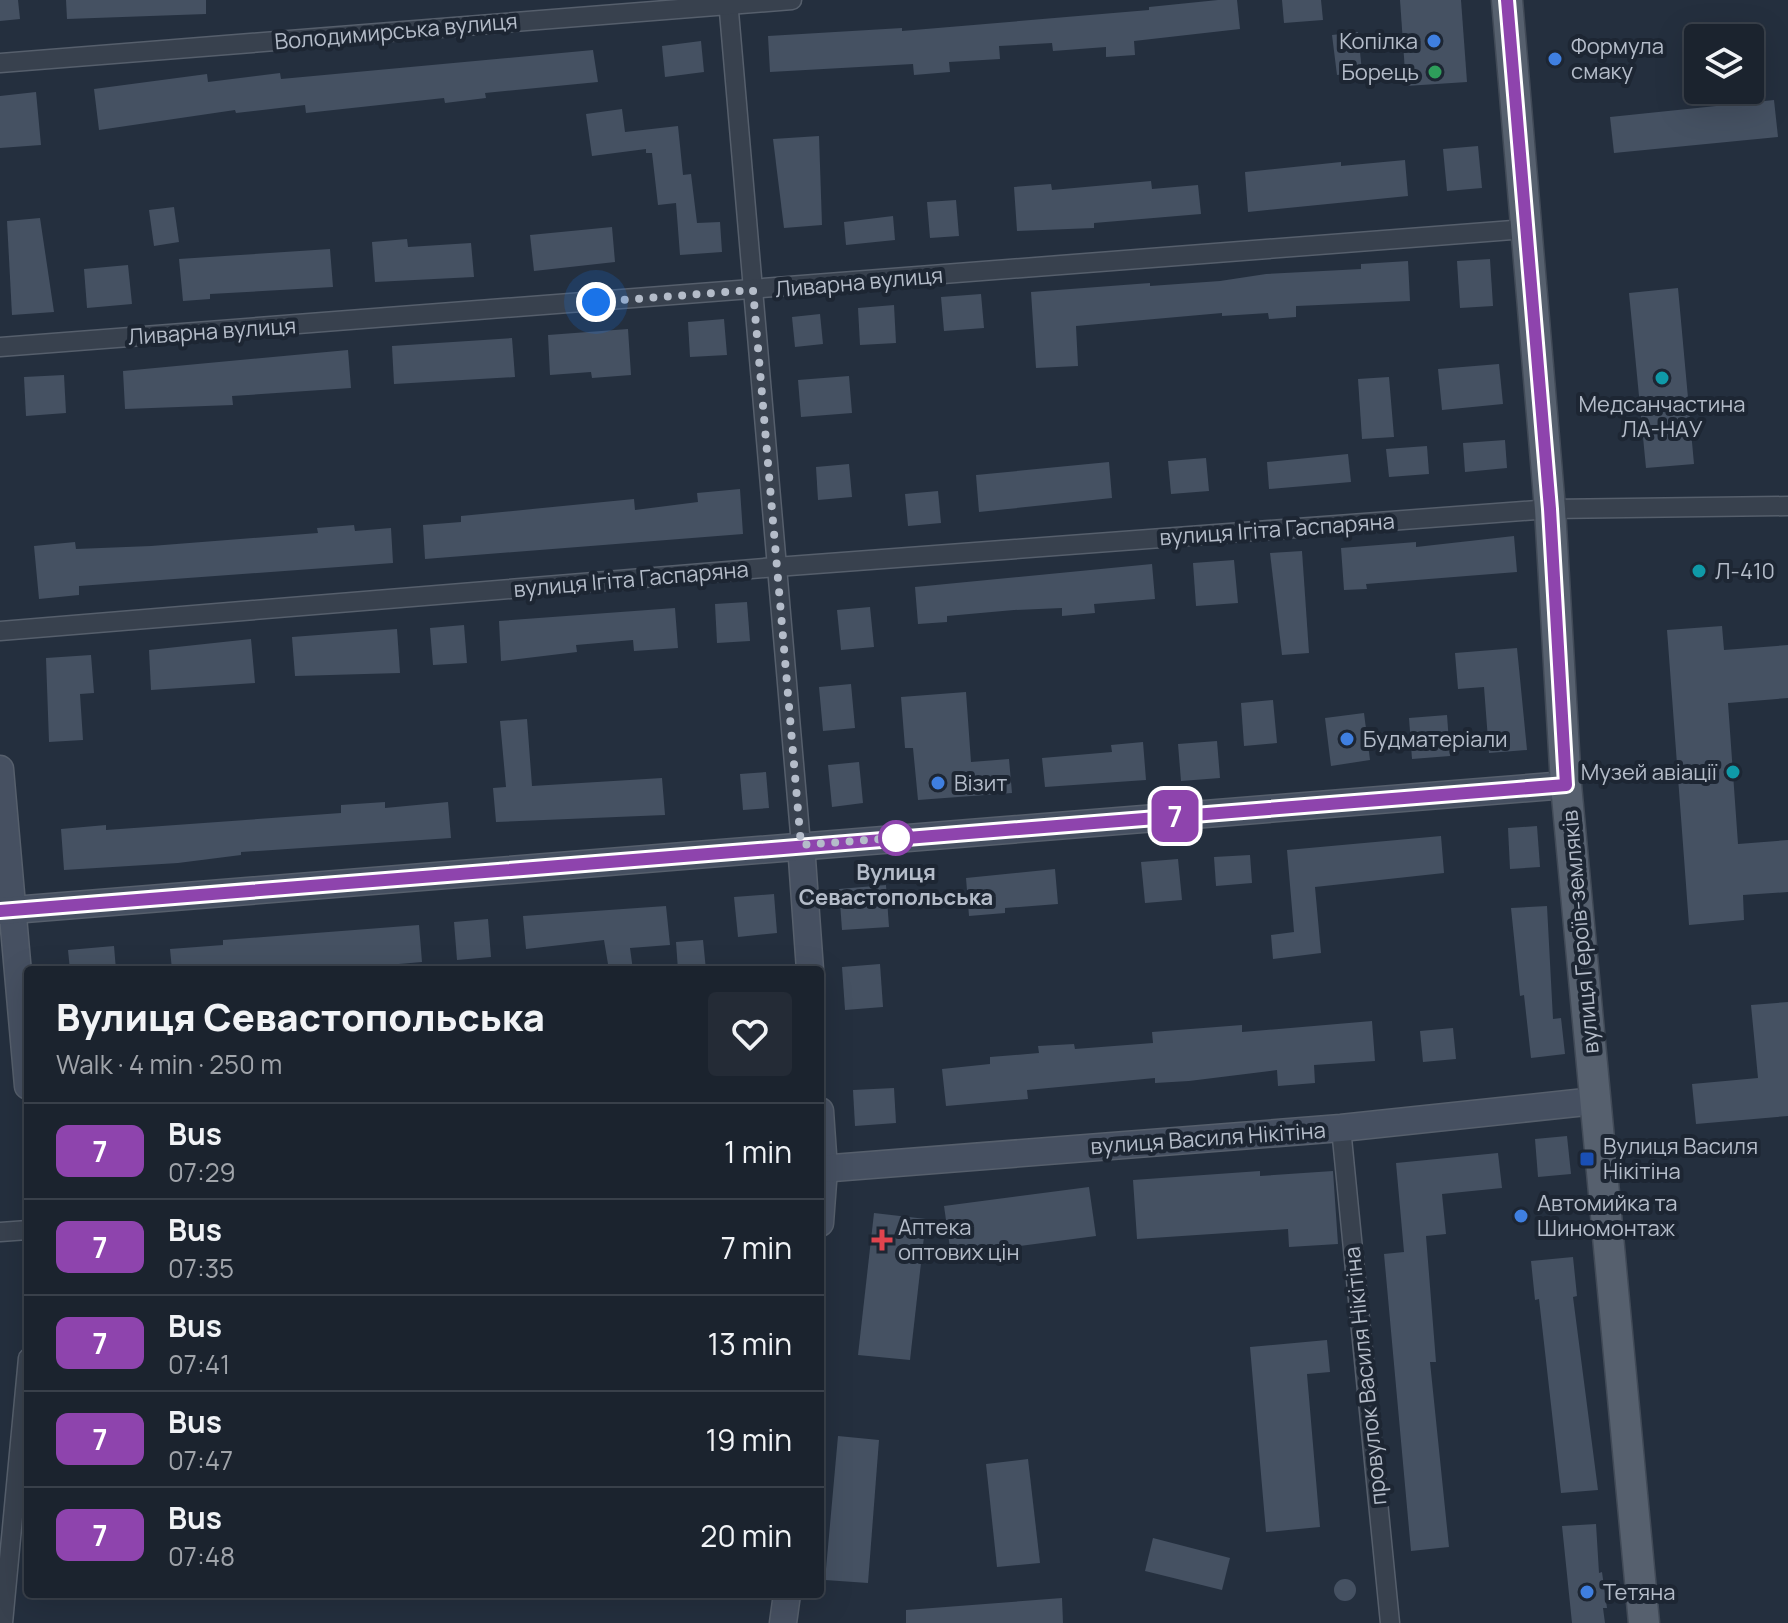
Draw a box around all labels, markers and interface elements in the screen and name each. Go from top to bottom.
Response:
street label: Володимирська вулиця [273,5,519,57]
map controls [1684,24,1764,104]
button: layers [1684,24,1764,104]
place label: Копілка [1339,26,1418,56]
place label: Формула смаку [1571,31,1664,86]
marker: Копілка [1425,32,1443,50]
marker: Формула смаку [1546,50,1564,68]
place label: Борець [1341,57,1419,87]
marker: Борець [1426,63,1444,81]
street label: Ливарна вулиця [774,260,944,304]
your location [576,282,616,322]
street label: Ливарна вулиця [127,310,297,352]
marker: Медсанчастина ЛА-НАУ [1653,369,1671,387]
place label: Медсанчастина ЛА-НАУ [1579,389,1745,444]
street label: вулиця Ігіта Гаспаряна [1158,506,1396,552]
street label: вулиця Ігіта Гаспаряна [512,554,750,604]
place label: Л-410 [1715,556,1775,586]
marker: Л-410 [1690,562,1708,580]
place label: Будматеріали [1363,724,1508,754]
marker: Будматеріали [1338,730,1356,748]
place label: Музей авіації [1581,757,1718,787]
marker: Музей авіації [1724,763,1742,781]
place label: Візит [954,768,1007,798]
marker: Візит [929,774,947,792]
line badge: 7 [1149,790,1201,842]
text: 7 [1168,797,1182,835]
street label: вулиця Героїв-земляків [1554,809,1606,1055]
marker: Вулиця Севастопольська [879,821,913,855]
place label: Вулиця Севастопольська [799,857,993,912]
text: Вулиця Севастопольська [56,990,545,1042]
button: heart [708,992,792,1076]
text: Walk · 4 min · 250 m [56,1046,282,1082]
text: Bus [168,1113,222,1154]
street label: вулиця Василя Нікітіна [1089,1115,1327,1161]
text: 1 min [724,1131,792,1172]
place label: Вулиця Василя Нікітіна [1603,1131,1758,1186]
text: 7 [93,1132,107,1170]
marker: Вулиця Василя Нікітіна [1578,1150,1596,1168]
text: 07:29 [168,1154,236,1190]
place label: Автомийка та Шиномонтаж [1537,1188,1677,1243]
marker: Автомийка та Шиномонтаж [1512,1207,1530,1225]
text: Bus [168,1209,222,1250]
place label: Аптека оптових цін [898,1212,1019,1267]
text: 7 min [721,1227,792,1268]
text: 7 [93,1228,107,1266]
marker: Аптека оптових цін [873,1231,891,1249]
street label: провулок Василя Нікітіна [1337,1245,1393,1507]
text: 07:35 [168,1250,234,1286]
text: Bus [168,1305,222,1346]
text: 13 min [707,1323,792,1364]
text: 7 [93,1324,107,1362]
text: 07:41 [168,1346,230,1382]
text: Bus [168,1401,222,1442]
text: 19 min [705,1419,792,1460]
text: 7 [93,1420,107,1458]
text: 07:47 [168,1442,233,1478]
text: Bus [168,1497,222,1538]
text: 20 min [700,1515,792,1556]
text: 7 [93,1516,107,1554]
text: 07:48 [168,1538,235,1574]
place label: Тетяна [1603,1577,1675,1607]
marker: Тетяна [1578,1583,1596,1601]

